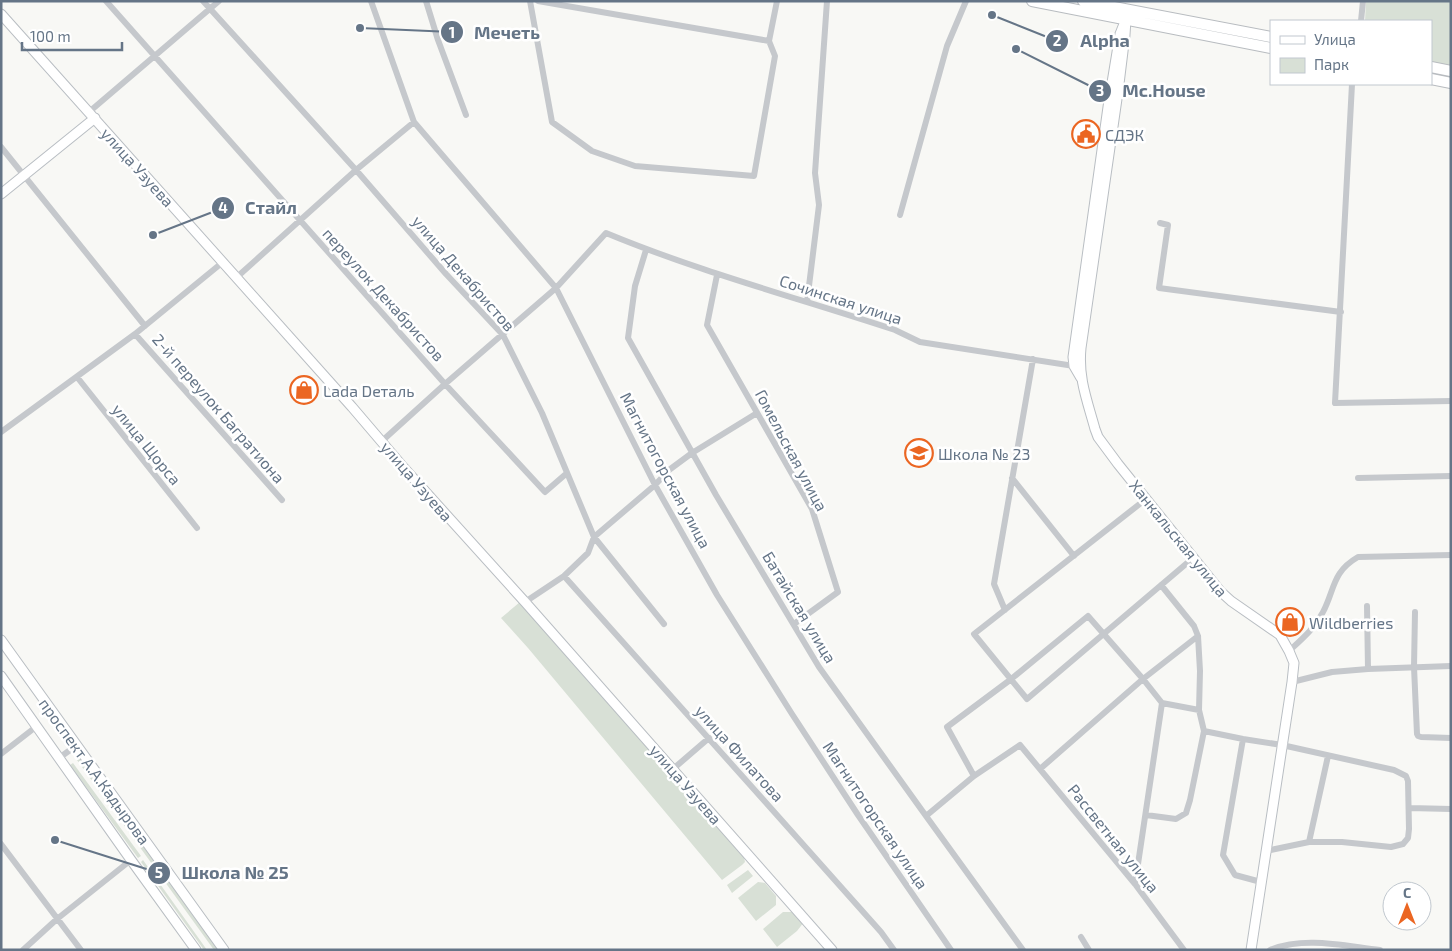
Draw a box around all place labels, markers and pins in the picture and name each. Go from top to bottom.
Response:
callout: Мечеть [439,16,550,49]
callout: Alpha [1045,25,1139,58]
callout: Mc.House [1088,75,1216,108]
public building icon: СДЭК [1071,119,1101,149]
place label: СДЭК [1105,125,1144,144]
callout: Стайл [210,192,307,225]
shop icon: Lada Dеталь [289,375,319,405]
place label: Lada Dеталь [323,381,414,400]
school or university icon: Школа № 23 [904,438,934,468]
place label: Школа № 23 [938,444,1030,463]
shop icon: Wildberries [1275,607,1305,637]
place label: Wildberries [1309,613,1393,632]
callout: Школа № 25 [147,856,299,889]

